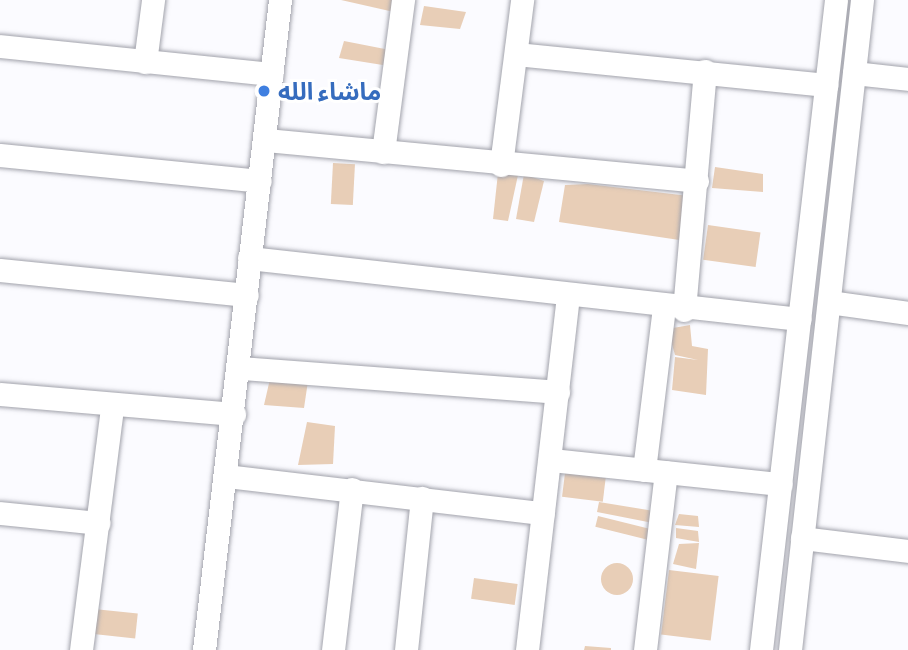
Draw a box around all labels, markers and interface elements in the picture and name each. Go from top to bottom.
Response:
place label: ماشاء الله [278,77,381,105]
marker: ماشاء الله [256,83,272,99]

